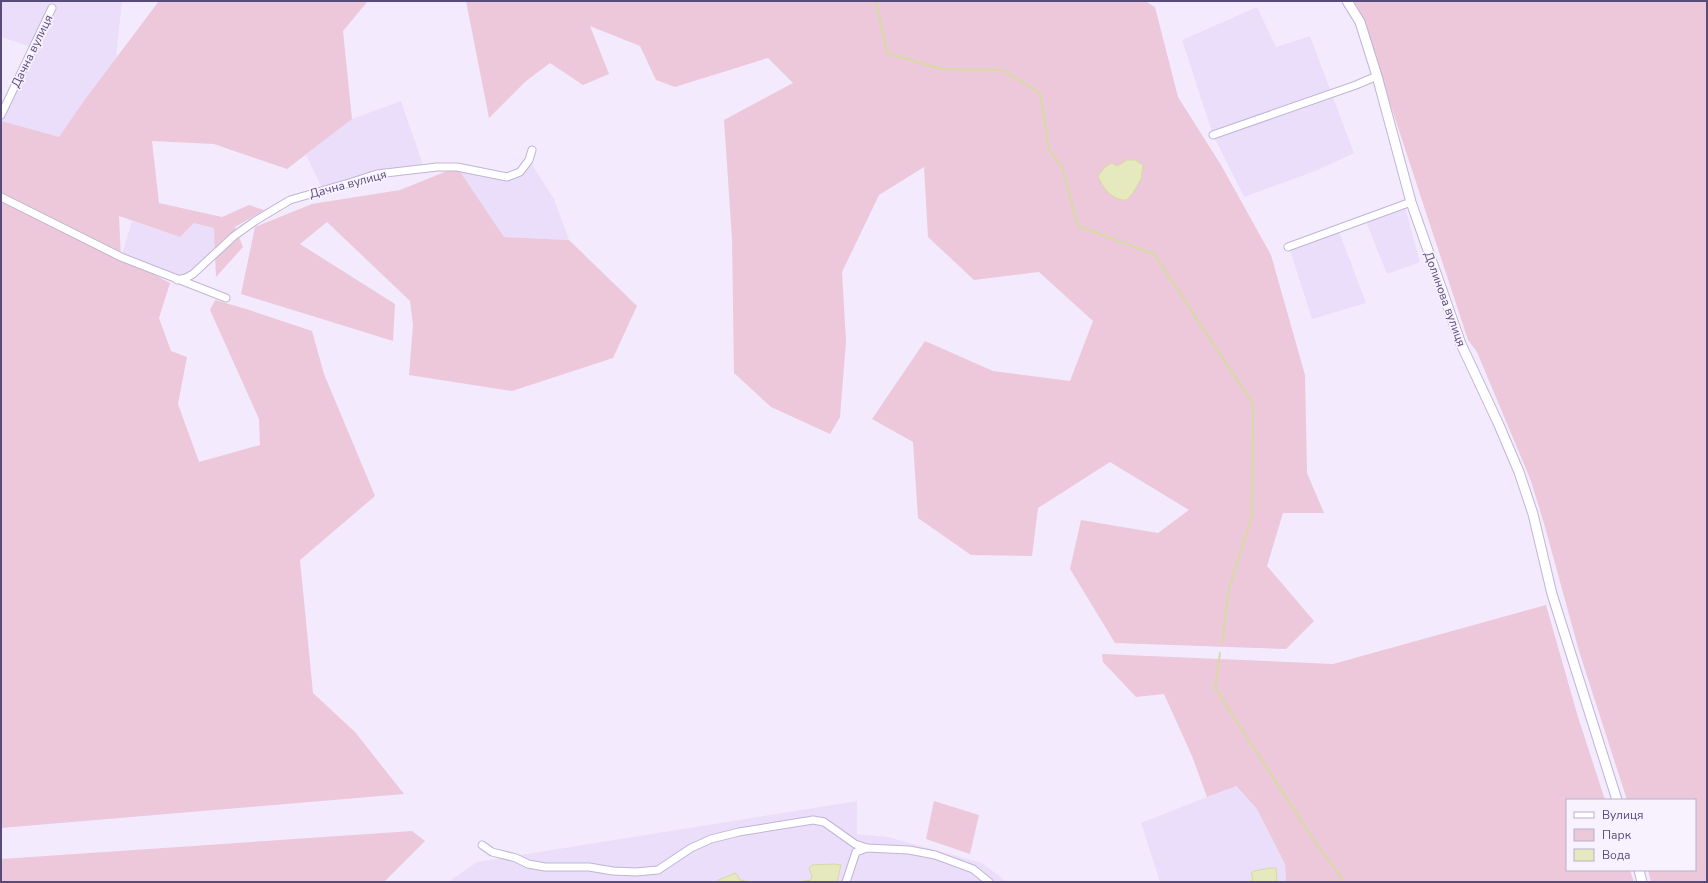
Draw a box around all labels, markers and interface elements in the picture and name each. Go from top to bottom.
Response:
street label: Дачна вулиця [7,12,57,90]
street label: Дачна вулиця [308,166,388,202]
street label: Долинова вулиця [1420,249,1470,349]
legend [1566,799,1696,871]
text: Вулиця [1602,807,1644,823]
text: Парк [1602,827,1632,843]
text: Вода [1602,847,1630,863]

